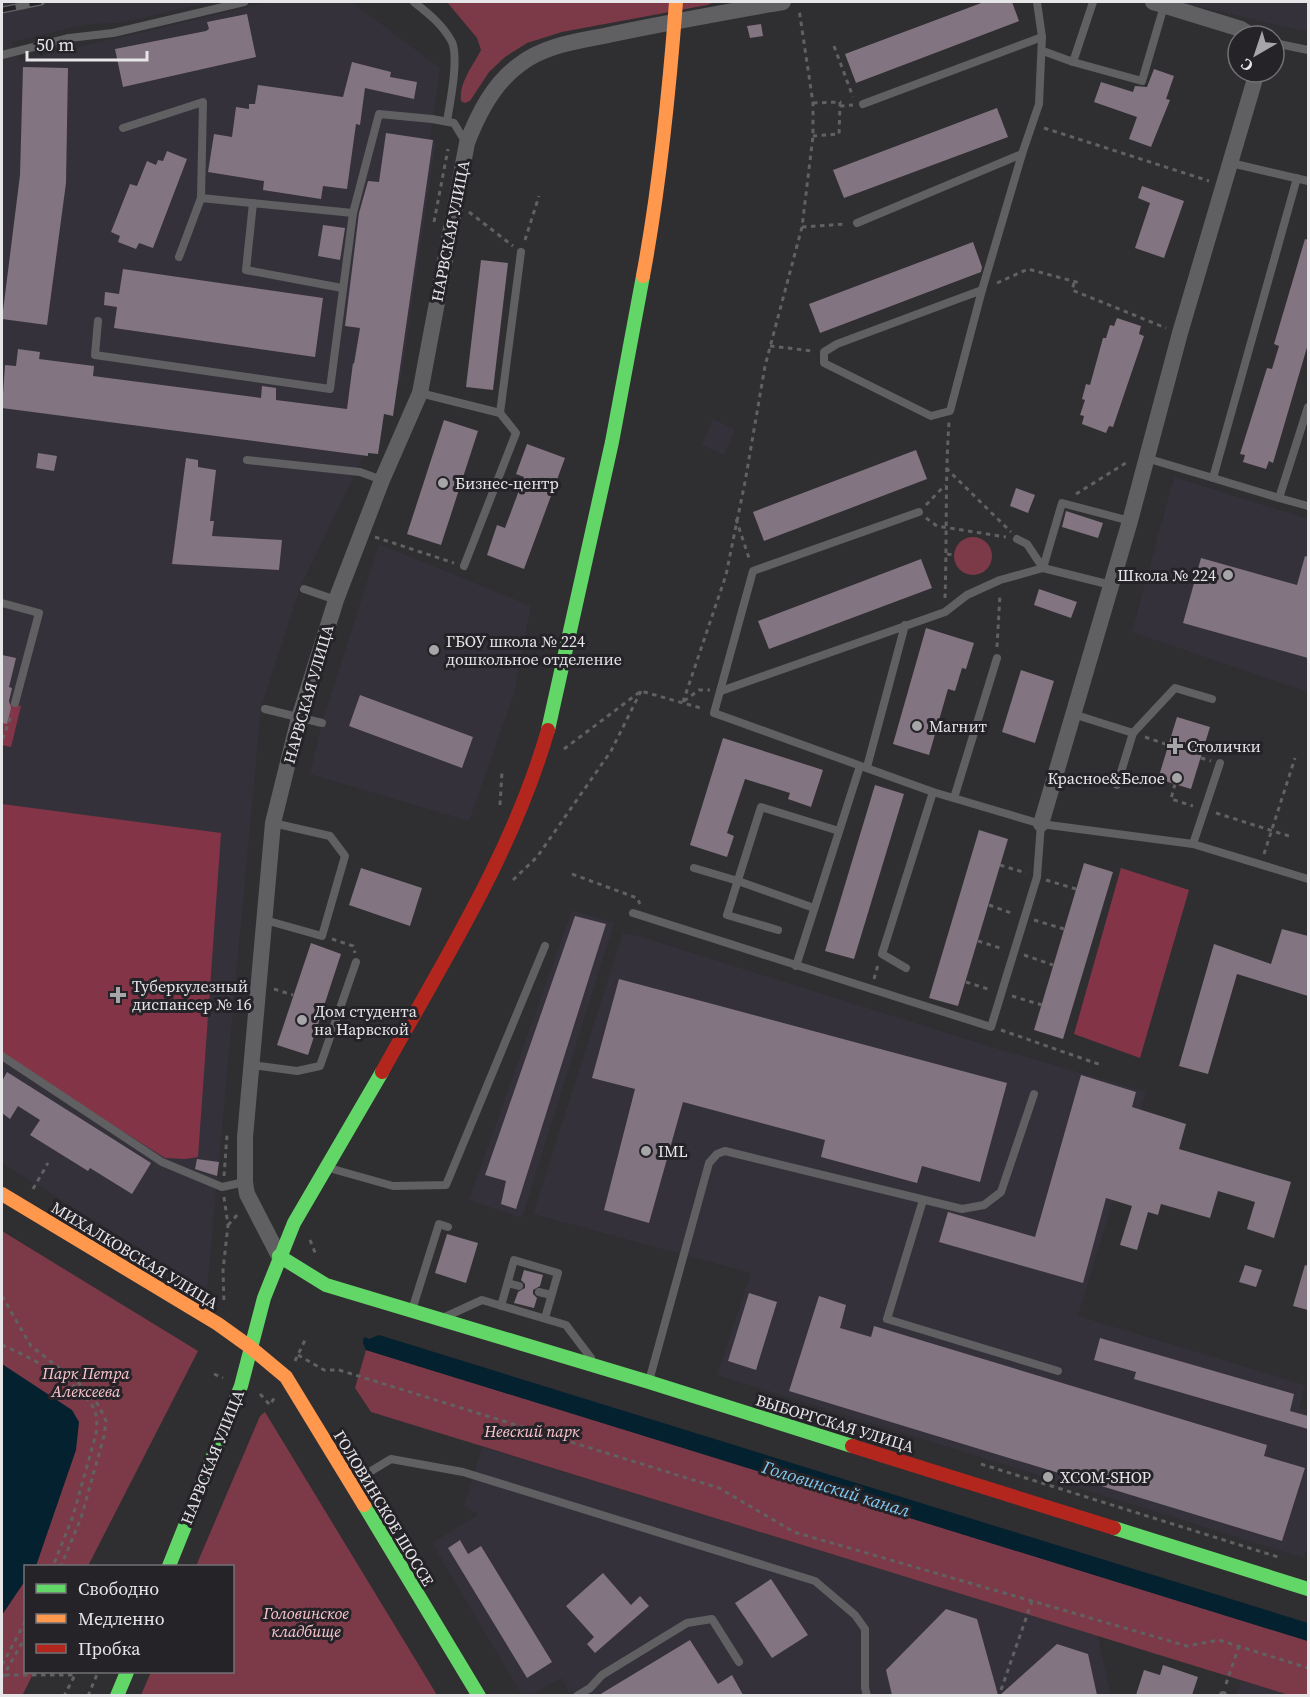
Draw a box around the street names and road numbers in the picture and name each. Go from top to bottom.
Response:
street label: НАРВСКАЯ УЛИЦА [426,158,475,304]
street label: НАРВСКАЯ УЛИЦА [278,622,338,766]
street label: МИХАЛКОВСКАЯ УЛИЦА [47,1196,223,1314]
street label: НАРВСКАЯ УЛИЦА [175,1386,249,1528]
street label: ВЫБОРГСКАЯ УЛИЦА [753,1388,917,1458]
street label: ГОЛОВИНСКОЕ ШОССЕ [329,1426,439,1590]

